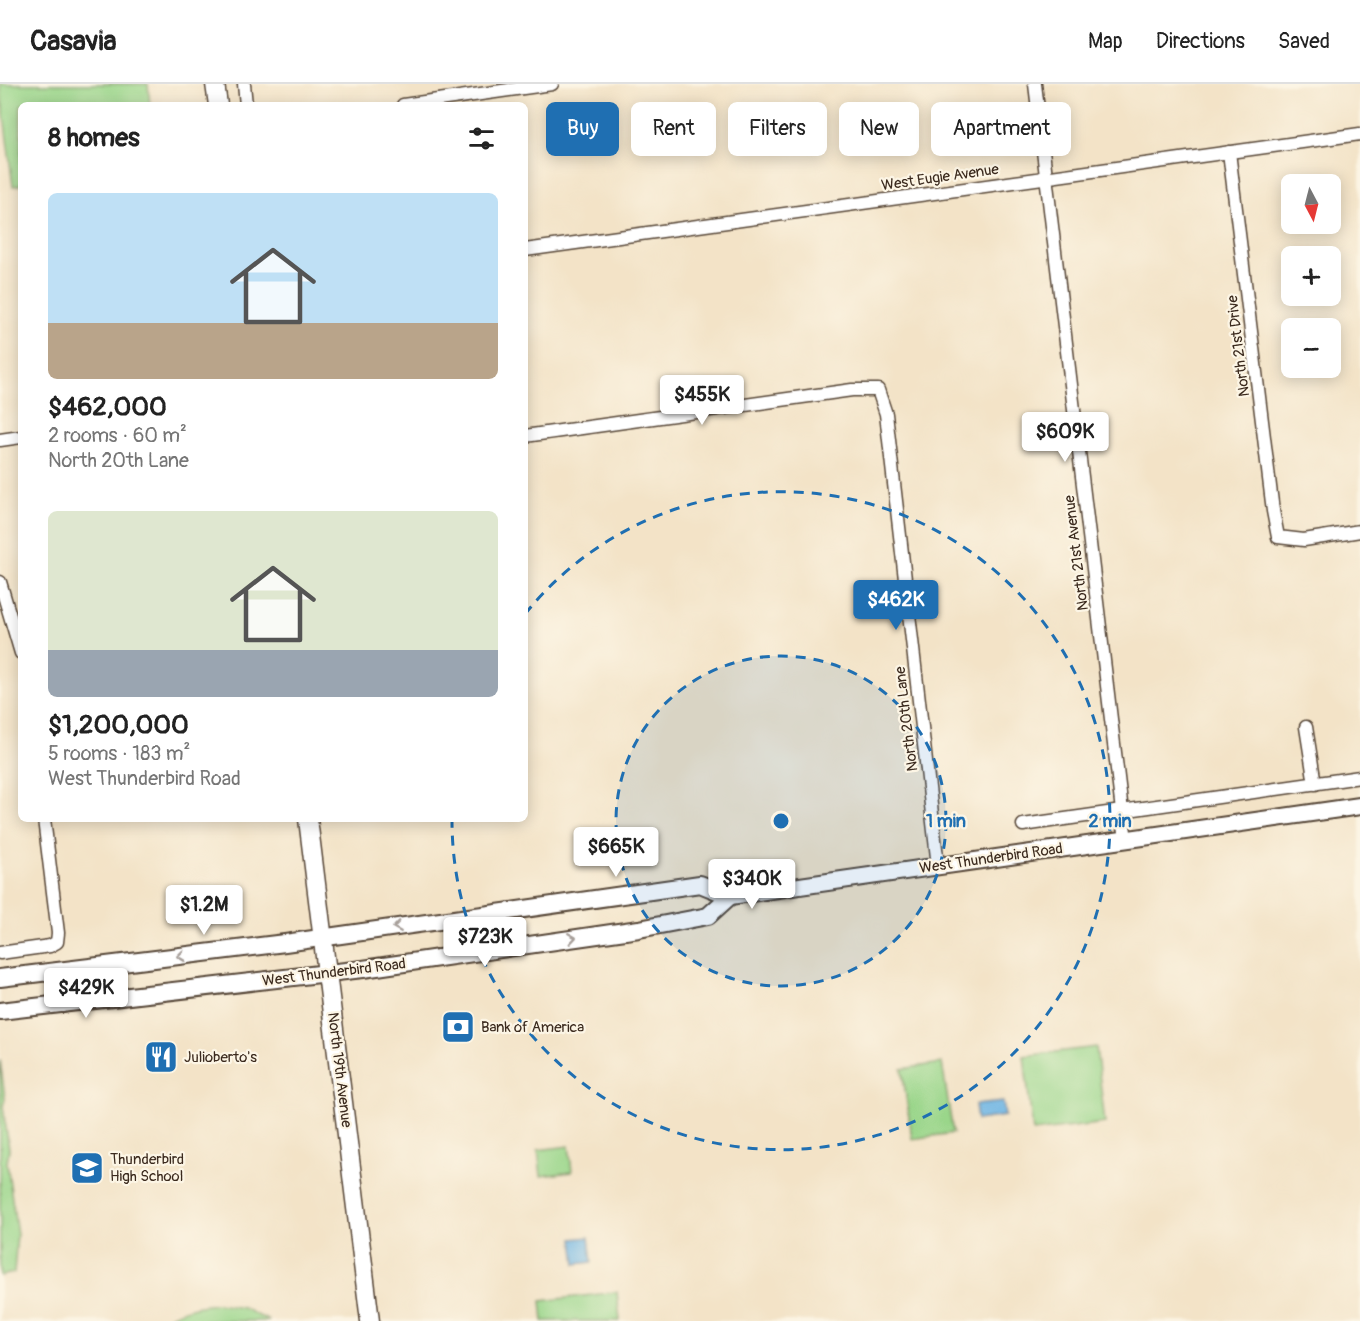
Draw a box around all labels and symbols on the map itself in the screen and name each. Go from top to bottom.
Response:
street label: West Eugie Avenue [880,160,1001,195]
north arrow [1281,174,1341,234]
street label: North 21st Drive [1223,293,1254,398]
pin: $455K [660,375,744,426]
pin: $609K [1023,412,1107,463]
street label: North 21st Avenue [1060,493,1093,612]
pin: $462K [854,580,938,631]
street label: North 20th Lane [891,665,922,773]
text: 1 min [926,810,966,833]
text: 2 min [1088,810,1132,833]
centre of rings [771,811,791,831]
pin: $665K [574,827,658,878]
street label: West Thunderbird Road [918,839,1064,878]
pin: $340K [710,859,794,910]
pin: $1.2M [162,885,246,936]
pin: $723K [443,917,527,968]
one-way arrow [392,921,401,933]
one-way arrow [567,933,577,945]
one-way arrow [176,949,185,962]
street label: West Thunderbird Road [261,954,407,991]
pin: $429K [44,968,128,1019]
bank icon: Bank of America [440,1009,476,1045]
street label: North 19th Avenue [323,1011,356,1129]
place label: Bank of America [481,1018,584,1037]
restaurant icon: Julioberto's [143,1039,179,1075]
place label: Julioberto's [184,1048,257,1067]
school or university icon: Thunderbird High School [69,1150,105,1186]
place label: Thunderbird High School [110,1150,184,1186]

